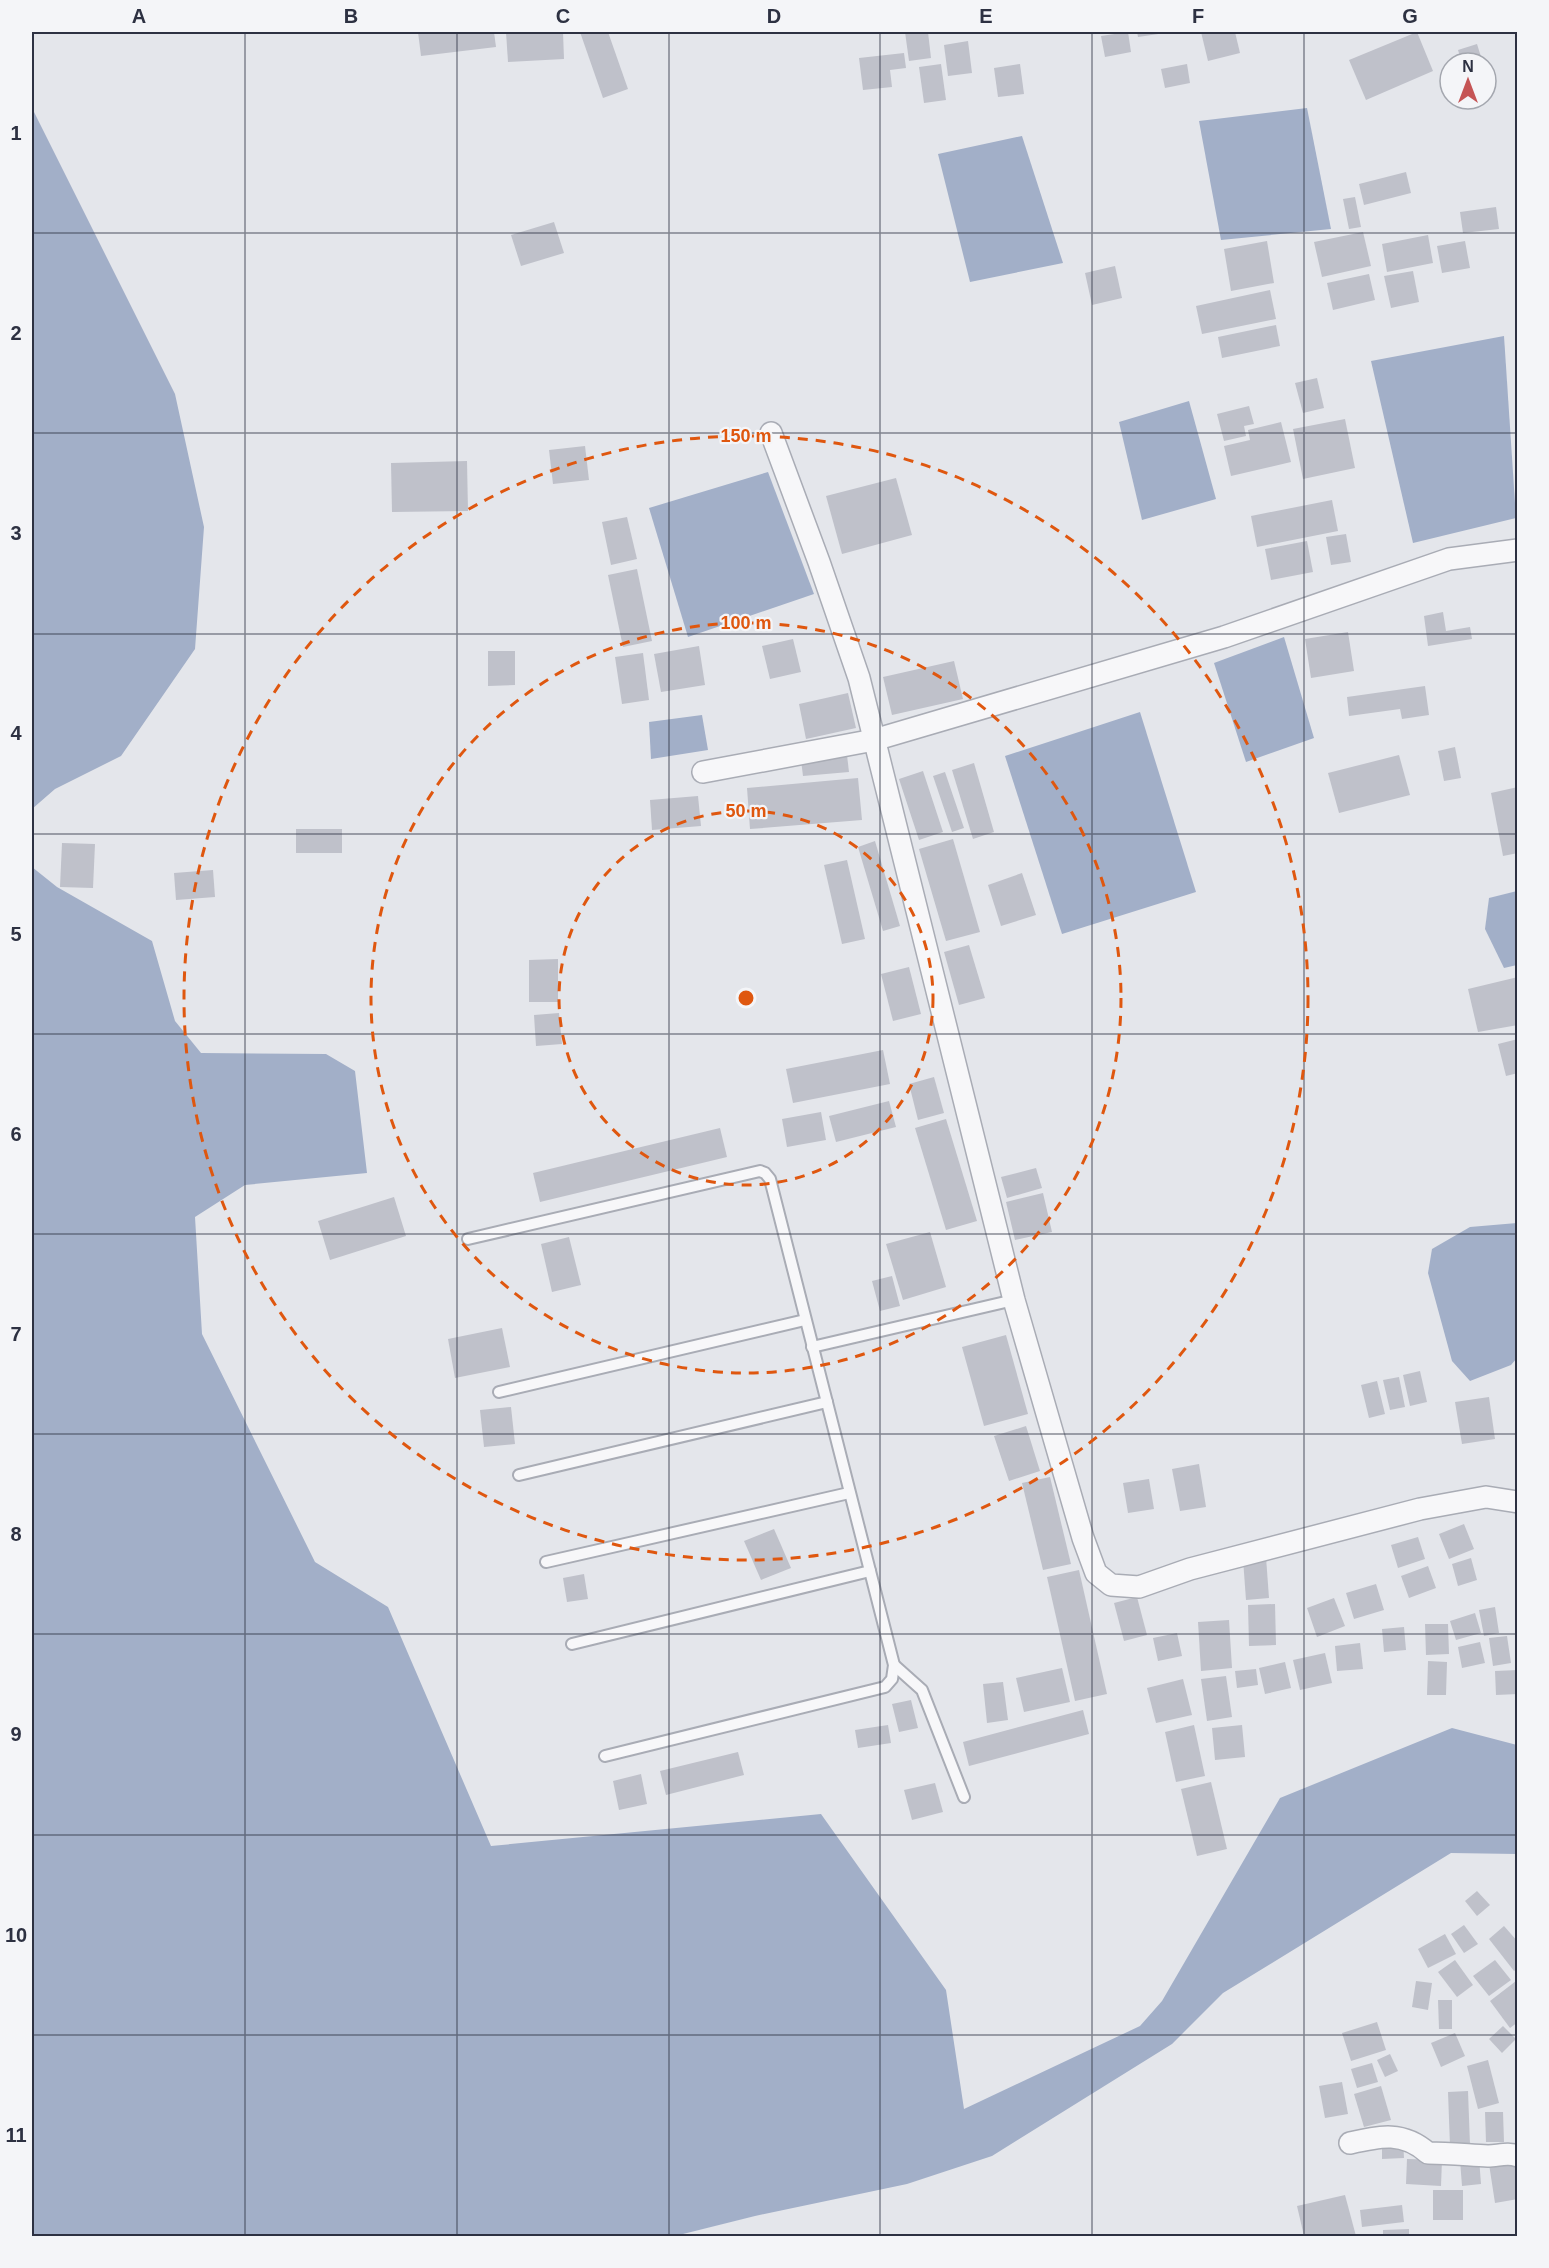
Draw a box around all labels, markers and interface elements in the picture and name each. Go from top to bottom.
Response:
text: A [132,5,146,27]
text: B [344,5,358,27]
text: C [556,5,570,27]
text: D [767,5,781,27]
text: E [979,5,993,27]
text: F [1192,5,1204,27]
text: G [1402,5,1418,27]
north arrow [1438,51,1498,111]
text: N [1462,58,1474,75]
text: 1 [10,122,22,144]
text: 2 [10,322,22,344]
text: 150 m [720,426,772,446]
text: 3 [10,522,22,544]
text: 100 m [720,613,772,633]
text: 4 [10,722,22,744]
text: 50 m [725,801,767,821]
text: 5 [10,923,22,945]
centre of rings [736,988,756,1008]
text: 6 [10,1123,22,1145]
text: 7 [10,1323,22,1345]
text: 8 [10,1523,22,1545]
text: 9 [10,1723,22,1745]
text: 10 [5,1924,27,1946]
text: 11 [5,2124,27,2146]

